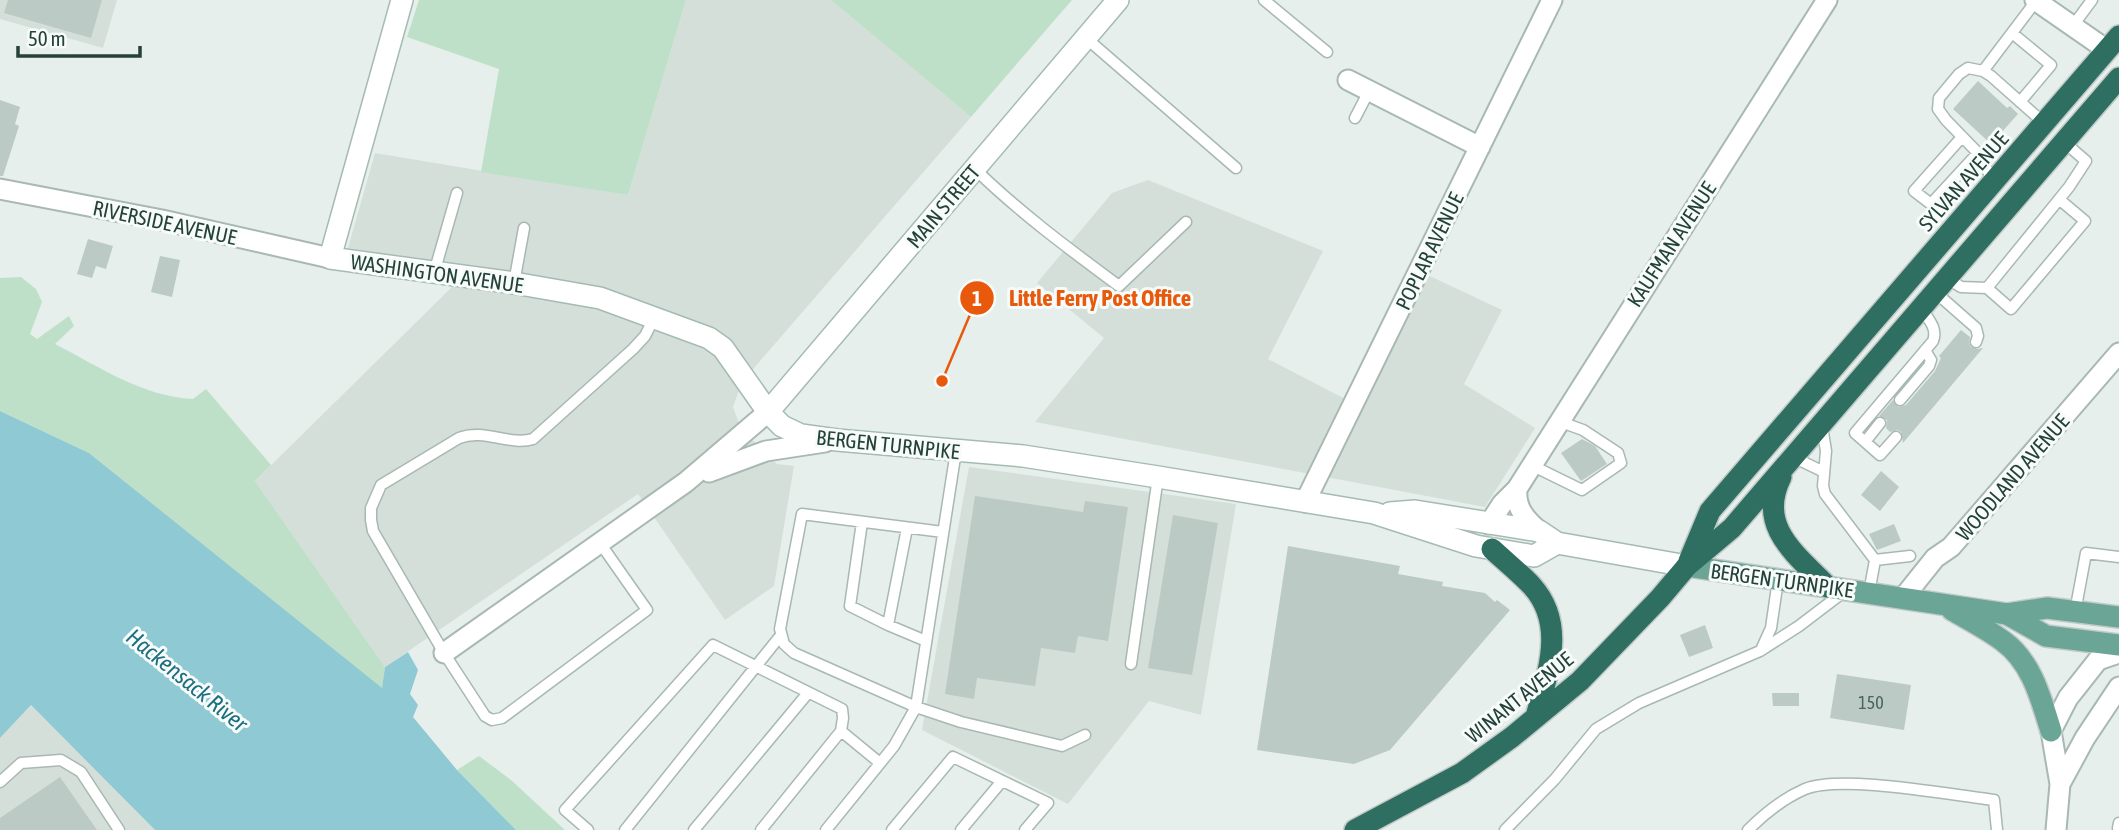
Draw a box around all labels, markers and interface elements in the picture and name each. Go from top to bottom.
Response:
scale bar [18,14,140,58]
text: 50 m [28,26,66,50]
street label: SYLVAN AVENUE [1913,127,2013,235]
street label: MAIN STREET [901,160,985,252]
street label: KAUFMAN AVENUE [1622,177,1720,311]
street label: POPLAR AVENUE [1390,188,1468,314]
street label: RIVERSIDE AVENUE [91,195,239,249]
street label: WASHINGTON AVENUE [349,249,525,297]
callout: Little Ferry Post Office [960,276,1205,320]
text: Little Ferry Post Office [1009,285,1191,311]
text: 1 [972,286,982,310]
street label: WOODLAND AVENUE [1951,409,2073,545]
street label: BERGEN TURNPIKE [815,425,961,463]
street label: BERGEN TURNPIKE [1709,558,1855,602]
water label: Hackensack River [121,623,254,737]
street label: WINANT AVENUE [1461,647,1577,747]
house number: 150 [1858,692,1884,713]

